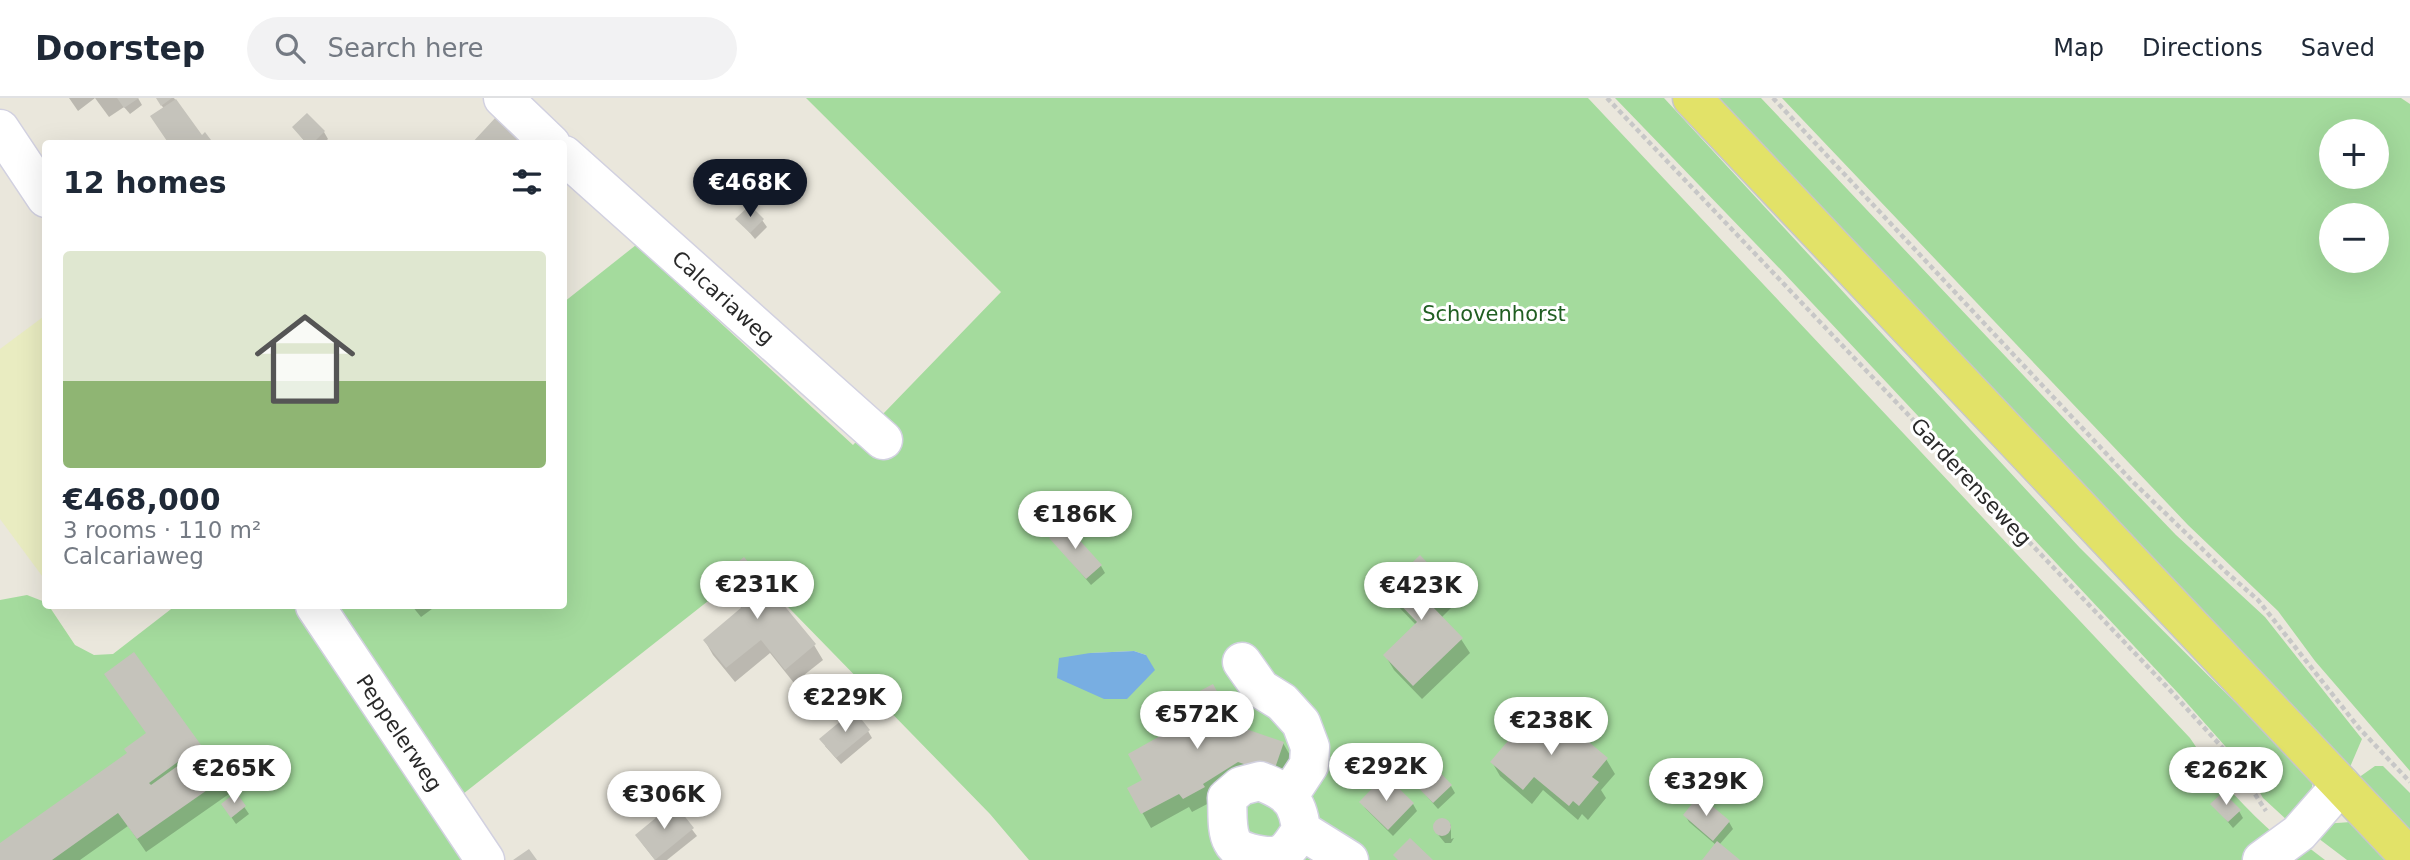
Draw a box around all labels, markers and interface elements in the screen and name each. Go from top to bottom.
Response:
search box [247,17,737,80]
text: Doorstep [35,29,205,68]
icon: search [271,29,309,67]
text: Search here [327,33,484,63]
text: Map [2053,34,2104,62]
text: Directions [2142,34,2263,62]
text: Saved [2301,34,2375,62]
map controls [2319,119,2389,273]
button: + [2319,119,2389,189]
pin: €468K [701,159,799,219]
icon: filters [508,163,546,201]
text: 12 homes [63,165,227,200]
text: €468K [709,169,791,195]
button: − [2319,203,2389,273]
street label: Calcariaweg [667,246,779,350]
icon: home [242,296,368,422]
park label: Schovenhorst [1422,302,1566,326]
street label: Garderenseweg [1906,413,2036,551]
text: €468,000 [63,482,221,517]
pin: €186K [1026,491,1124,551]
text: €186K [1034,501,1116,527]
text: 3 rooms · 110 m² [63,517,261,543]
text: Calcariaweg [63,543,204,569]
pin: €231K [708,561,806,621]
pin: €423K [1372,562,1470,622]
text: €231K [716,571,798,597]
text: €423K [1380,572,1462,598]
street label: Peppelerweg [351,670,447,796]
pin: €229K [796,674,894,734]
text: €229K [804,684,886,710]
pin: €572K [1148,692,1246,751]
pin: €238K [1502,698,1600,757]
text: €572K [1156,701,1238,727]
text: €238K [1510,707,1592,733]
pin: €292K [1337,744,1435,803]
pin: €265K [185,746,283,805]
pin: €262K [2177,748,2275,807]
text: €292K [1345,753,1427,779]
text: €265K [193,755,275,781]
text: €262K [2185,757,2267,783]
pin: €329K [1657,758,1755,818]
text: €329K [1665,768,1747,794]
pin: €306K [615,772,713,831]
text: €306K [623,781,705,807]

